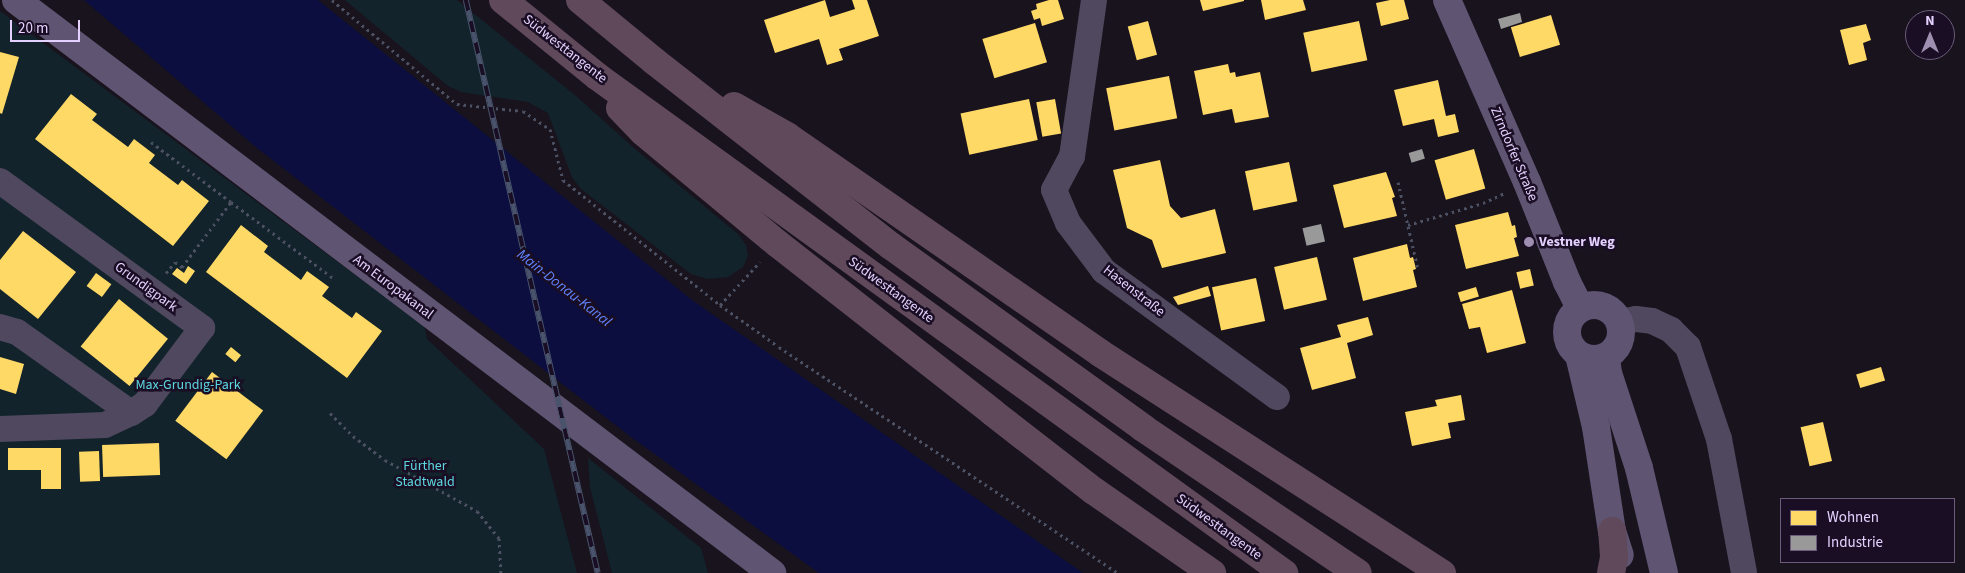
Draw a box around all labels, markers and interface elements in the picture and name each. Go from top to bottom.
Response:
scale bar [12,10,82,42]
north arrow [1905,10,1955,60]
street label: Südwesttangente [520,11,610,87]
text: N [1925,11,1935,31]
text: 20 m [18,18,48,39]
street label: Zirndorfer Straße [1487,104,1541,204]
place label: Vestner Weg [1539,234,1615,250]
marker: Vestner Weg [1523,236,1535,248]
water label: Main-Donau-Kanal [513,245,615,331]
street label: Am Europakanal [350,251,436,323]
street label: Südwesttangente [845,253,937,327]
street label: Grundigpark [111,259,181,315]
street label: Hasenstraße [1100,262,1168,320]
park label: Max-Grundig-Park [135,377,241,393]
park label: Fürther Stadtwald [395,458,455,491]
street label: Südwesttangente [1173,490,1265,564]
legend [1780,498,1955,563]
text: Wohnen [1827,507,1879,528]
text: Industrie [1827,532,1883,553]

